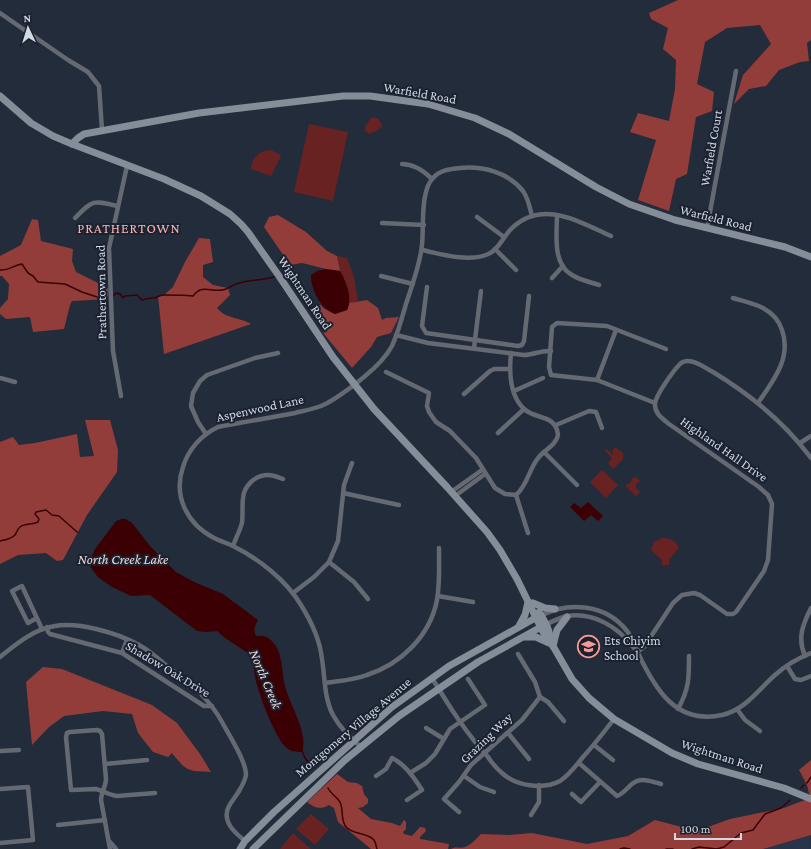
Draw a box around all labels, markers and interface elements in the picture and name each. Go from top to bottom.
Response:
north arrow [8,8,48,48]
text: N [23,12,32,24]
street label: Warfield Road [382,79,458,107]
street label: Warfield Court [697,108,725,187]
street label: Warfield Road [678,202,754,234]
district label: PRATHERTOWN [77,220,181,236]
street label: Prathertown Road [93,244,109,339]
street label: Wightman Road [275,254,335,333]
street label: Aspenwood Lane [215,391,305,425]
street label: Highland Hall Drive [678,413,771,485]
water label: North Creek Lake [78,551,169,567]
place label: Ets Chiyim School [604,633,661,663]
school or university icon: Ets Chiyim School [576,634,602,660]
street label: Shadow Oak Drive [123,638,213,700]
water label: North Creek [246,647,286,712]
street label: Montgomery Village Avenue [292,674,414,780]
street label: Grazing Way [457,709,516,767]
street label: Wightman Road [679,736,765,776]
scale bar [675,815,741,841]
text: 100 m [681,822,711,836]

